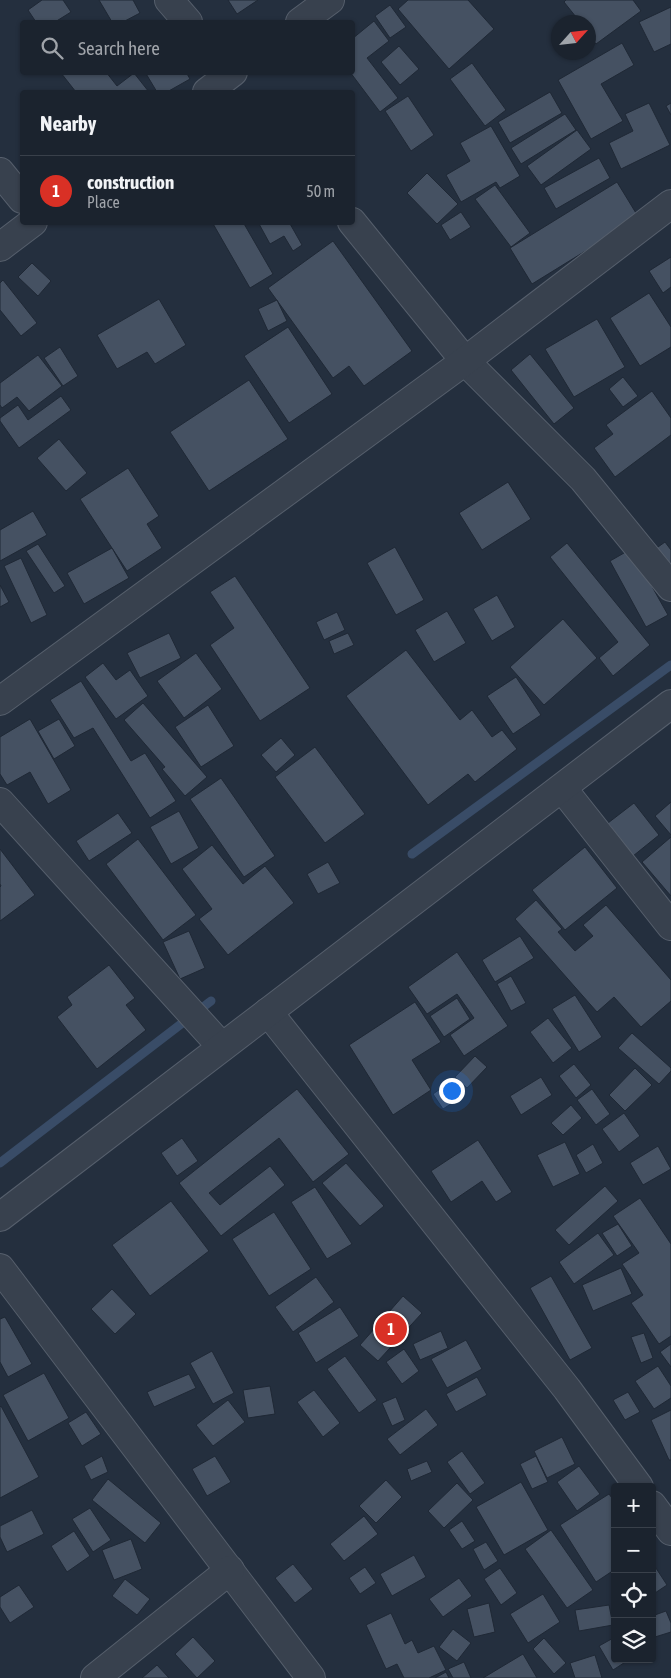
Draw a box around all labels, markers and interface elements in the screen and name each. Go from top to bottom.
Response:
north arrow [551,15,596,60]
search box [20,20,355,75]
icon: search [38,34,66,62]
text: Search here [78,37,160,59]
text: Nearby [40,111,96,135]
text: construction [87,171,174,193]
text: 1 [52,182,60,200]
text: 50 m [306,182,335,200]
text: Place [87,193,120,211]
your location [439,1078,465,1104]
pin: 1 [375,1310,407,1348]
map controls [611,1483,656,1663]
button: + [611,1483,656,1528]
button: − [611,1528,656,1573]
button: locate [611,1573,656,1618]
button: layers [611,1618,656,1663]

